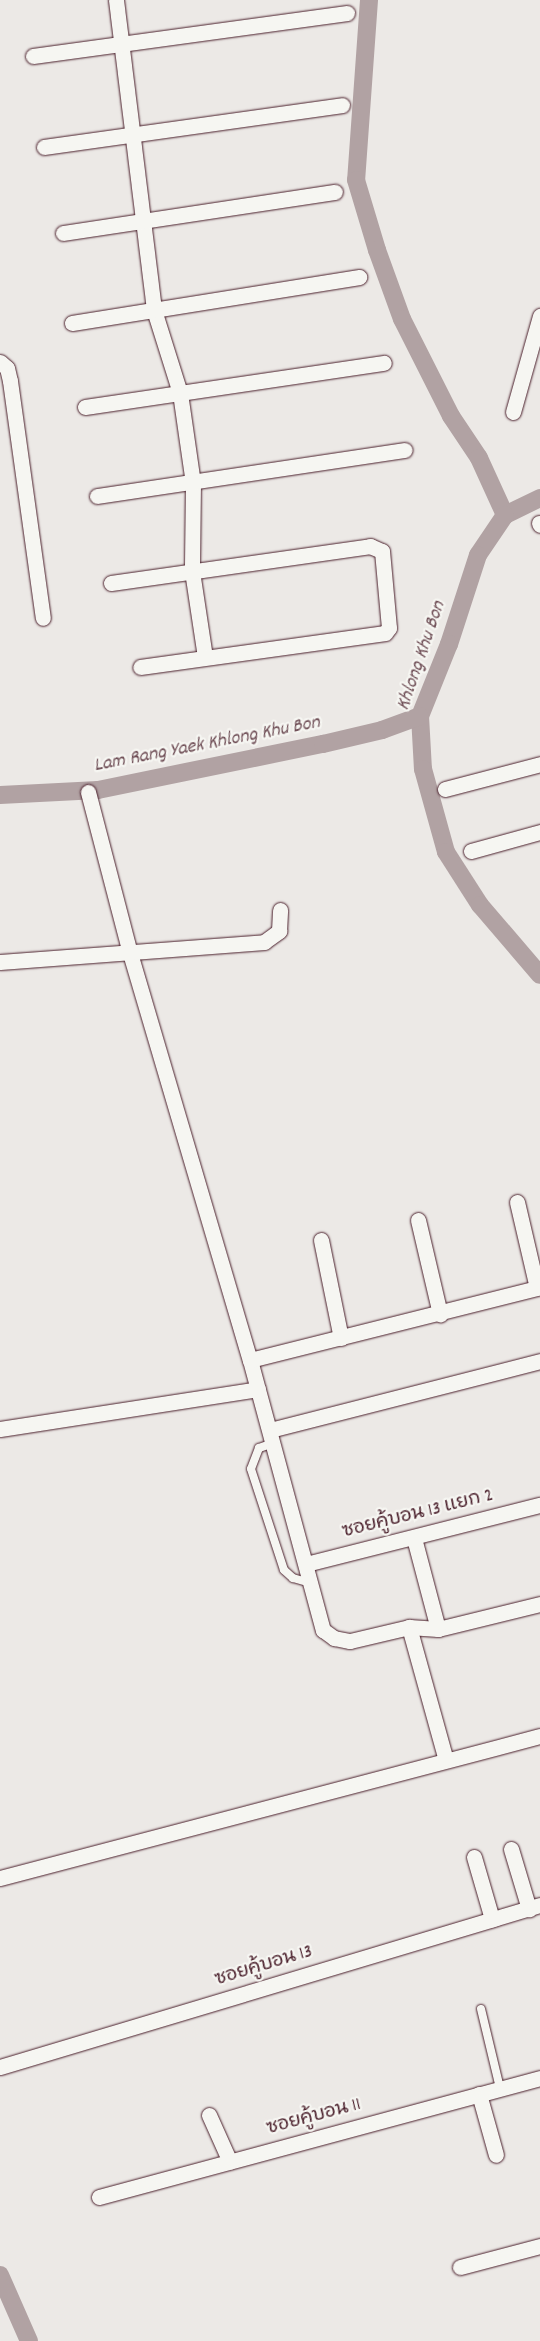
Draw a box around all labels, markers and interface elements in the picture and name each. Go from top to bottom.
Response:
water label: Khlong Khu Bon [392,598,452,714]
water label: Lam Rang Yaek Khlong Khu Bon [92,711,322,779]
street label: ซอยคู้บอน 13 แยก 2 [340,1485,496,1545]
street label: ซอยคู้บอน 13 [212,1941,316,1993]
street label: ซอยคู้บอน 11 [264,2094,364,2142]

